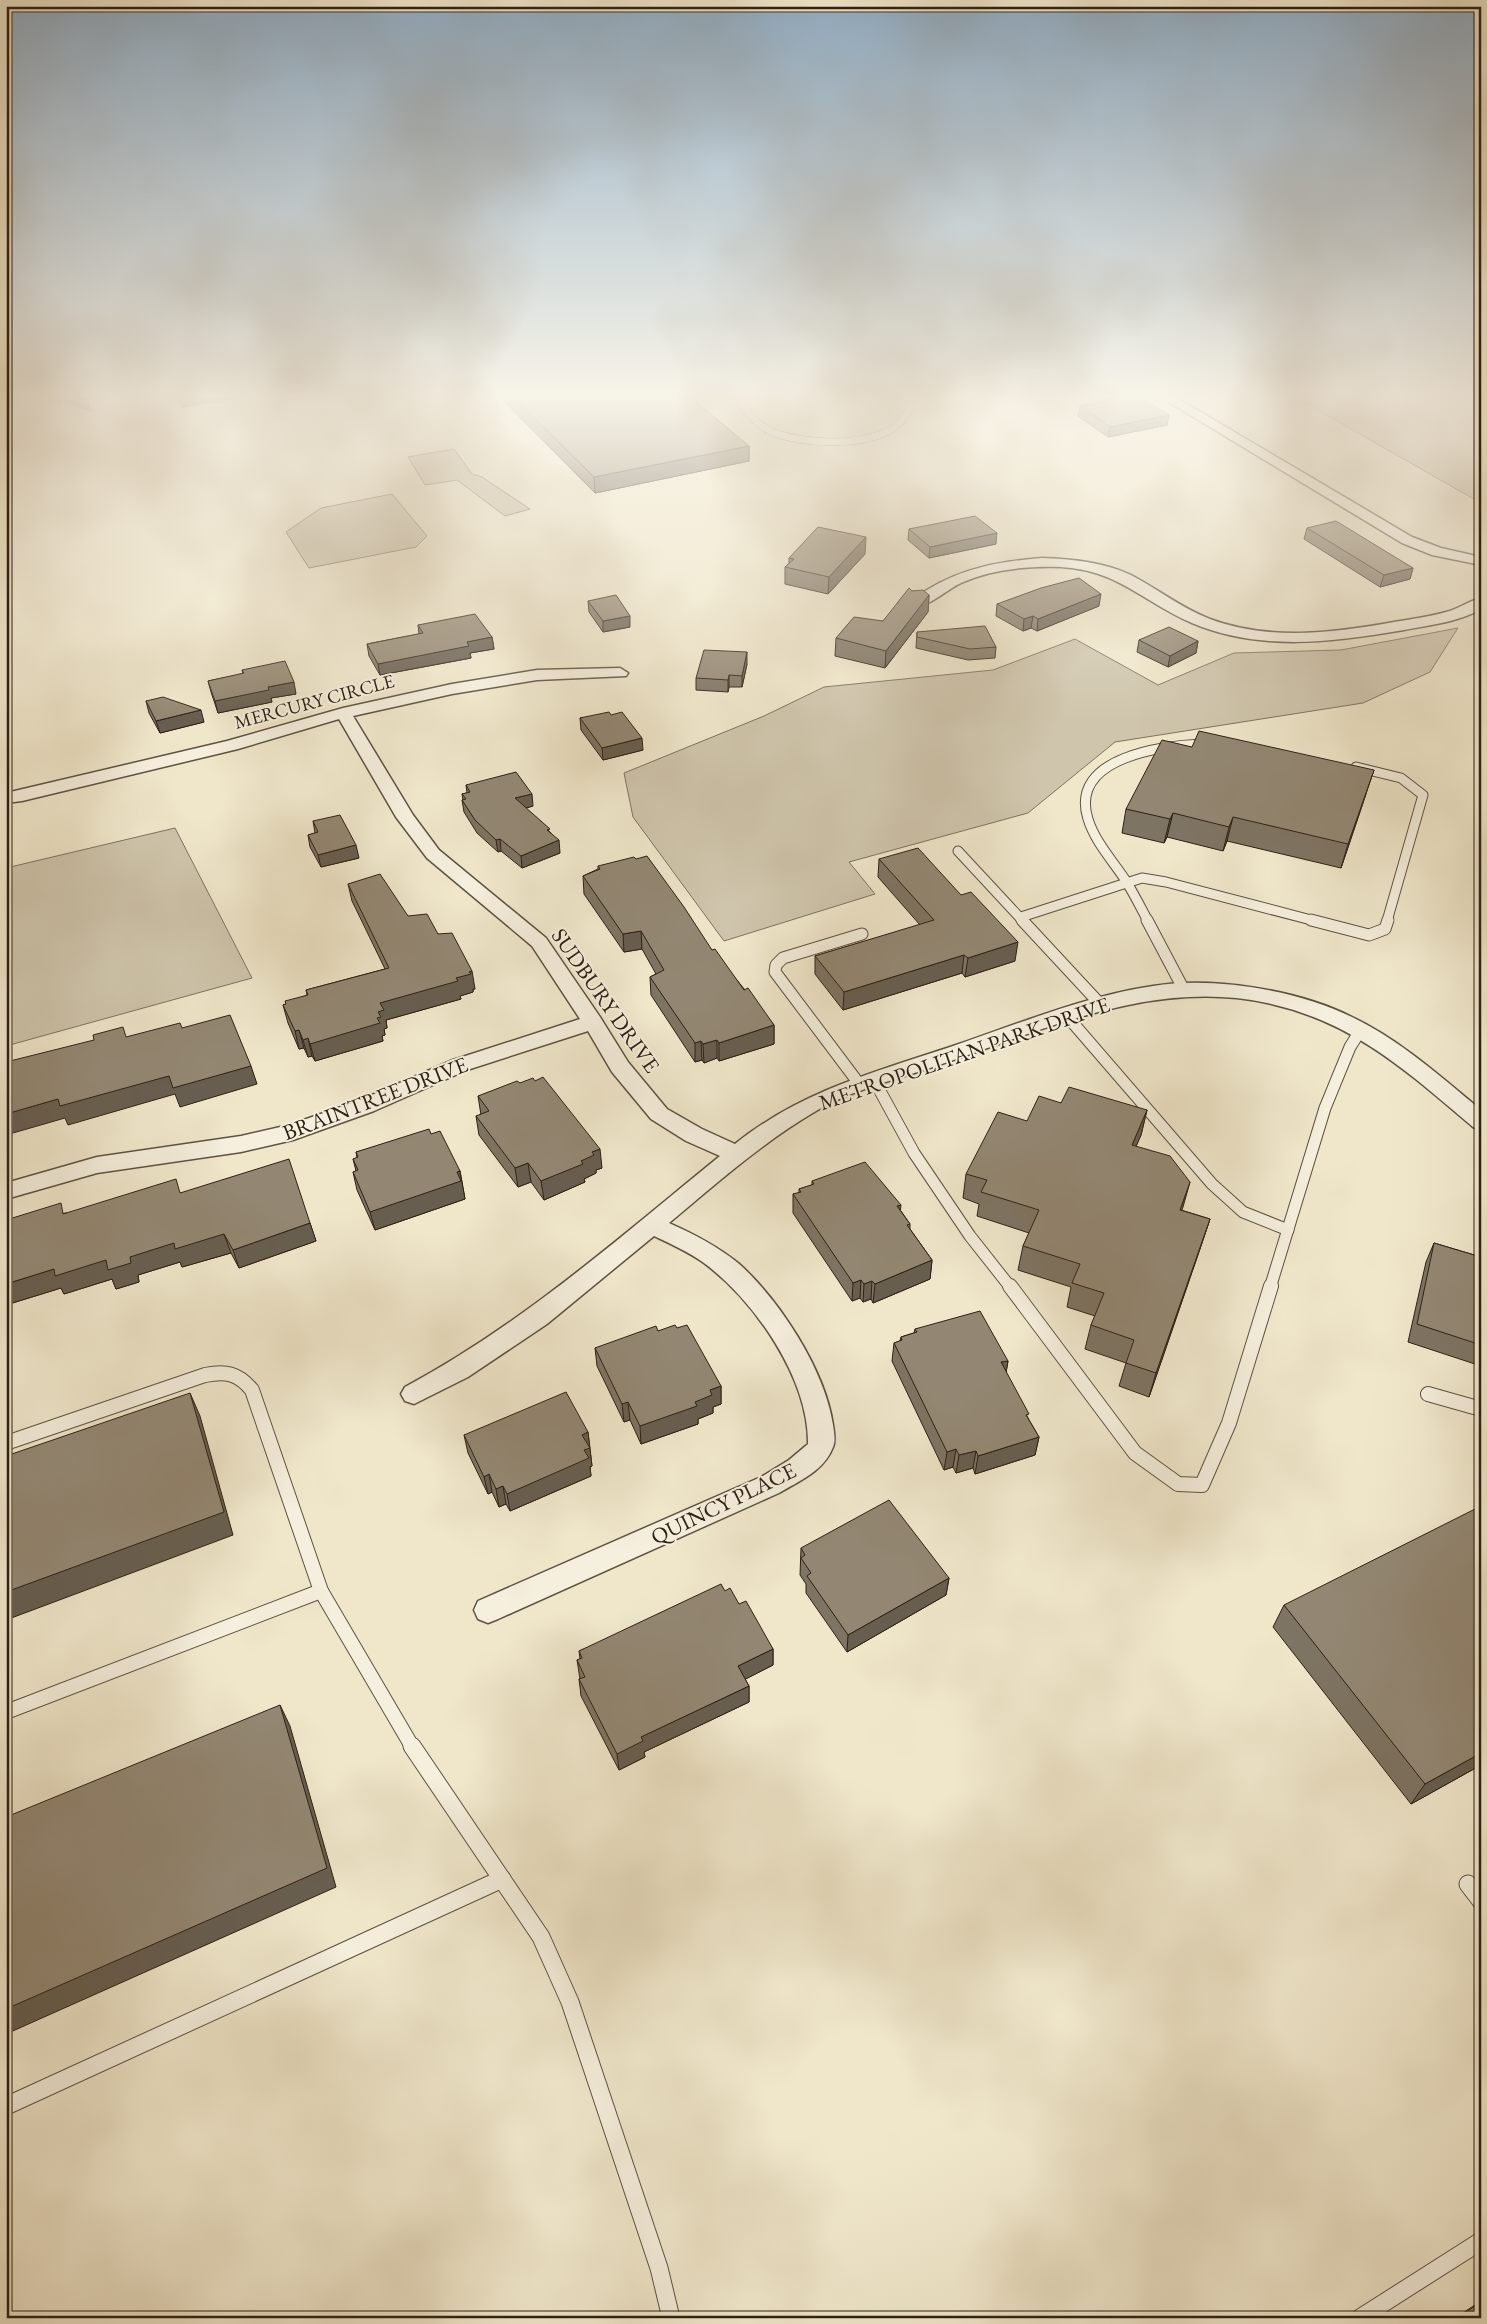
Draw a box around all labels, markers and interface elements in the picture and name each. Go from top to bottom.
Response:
street label: MERCURY CIRCLE [231,668,397,735]
street label: SUDBURY DRIVE [545,922,666,1078]
street label: METROPOLITAN PARK DRIVE [815,990,1114,1117]
street label: BRAINTREE DRIVE [278,1050,472,1147]
street label: QUINCY PLACE [646,1456,801,1551]

